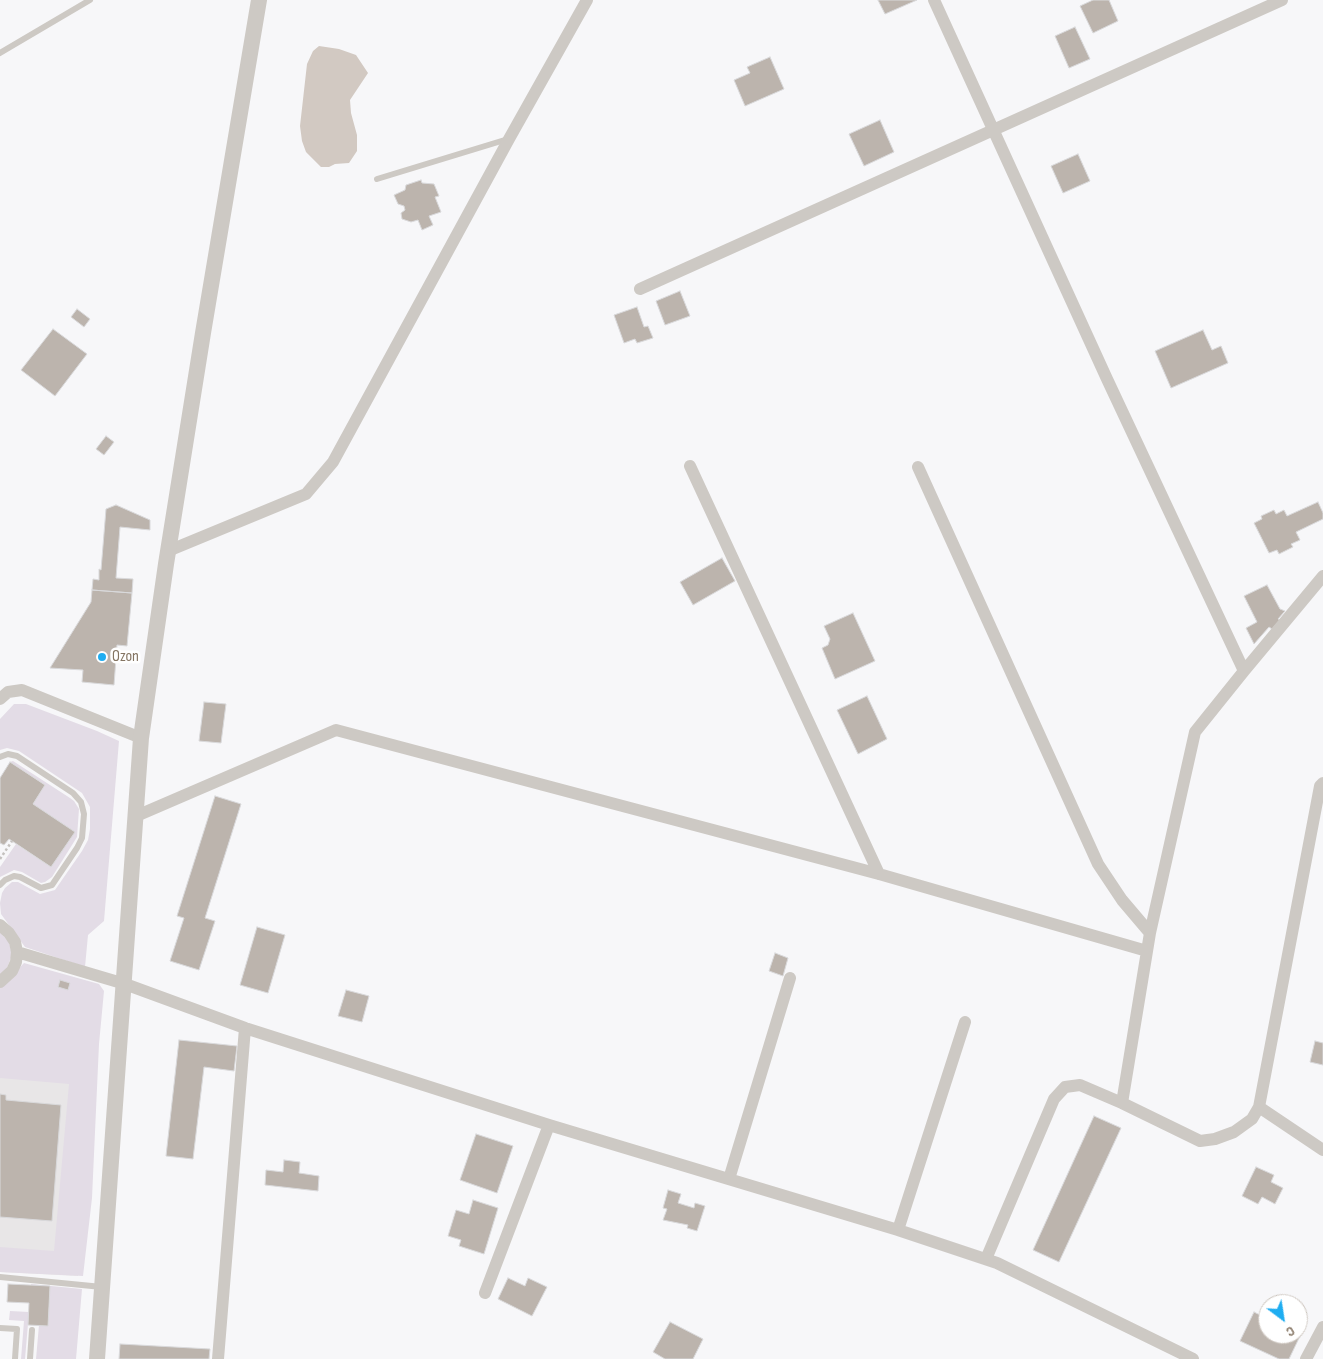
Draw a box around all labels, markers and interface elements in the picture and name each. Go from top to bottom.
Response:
place label: Ozon [112,647,139,667]
marker: Ozon [96,651,108,663]
north arrow [1258,1294,1308,1344]
text: С [1283,1322,1298,1341]

